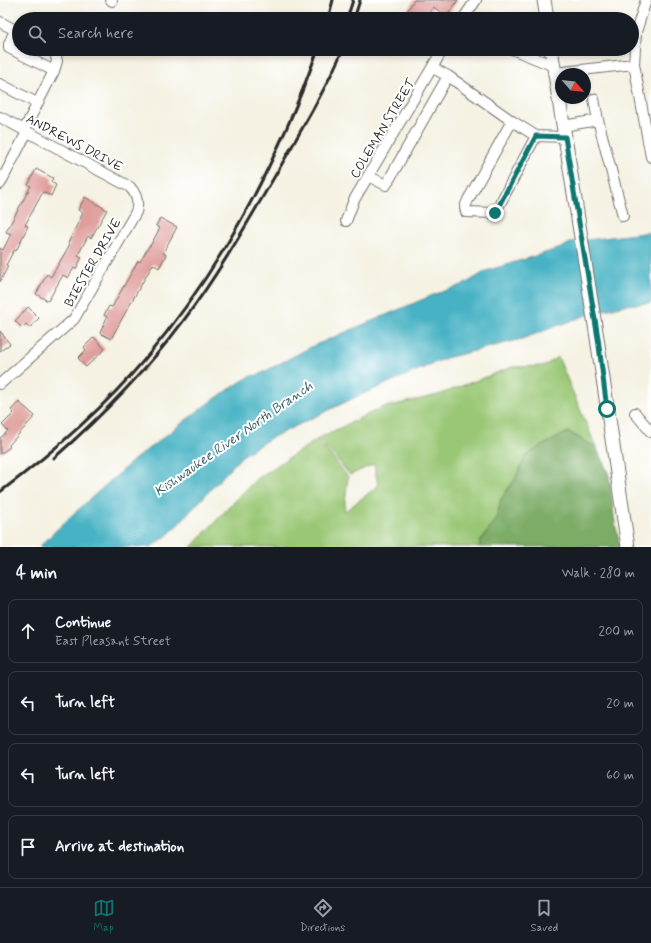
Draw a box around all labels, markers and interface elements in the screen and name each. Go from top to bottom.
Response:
search box [12,12,639,56]
icon: search [26,23,48,45]
text: Search here [58,24,134,44]
north arrow [555,68,591,104]
street label: COLEMAN STREET [347,75,420,182]
street label: ANDREWS DRIVE [23,111,126,176]
route end [486,204,504,222]
street label: BIESTER DRIVE [61,215,126,310]
water label: Kishwaukee River North Branch [151,377,317,501]
route start [598,400,616,418]
text: 4 min [16,562,57,584]
text: Walk · 280 m [562,565,635,582]
text: Continue [55,613,111,633]
icon: ahead [17,620,39,642]
text: 200 m [599,623,634,640]
text: East Pleasant Street [55,633,171,650]
icon: left [17,692,39,714]
text: Turn left [55,693,115,713]
text: 20 m [606,695,634,712]
icon: left [17,764,39,786]
text: Turn left [55,765,115,785]
text: 60 m [606,767,634,784]
icon: arrive [17,836,39,858]
text: Arrive at destination [55,837,184,857]
tab: Map [93,897,115,935]
tab: Directions [300,897,345,935]
tab: Saved [531,897,558,935]

